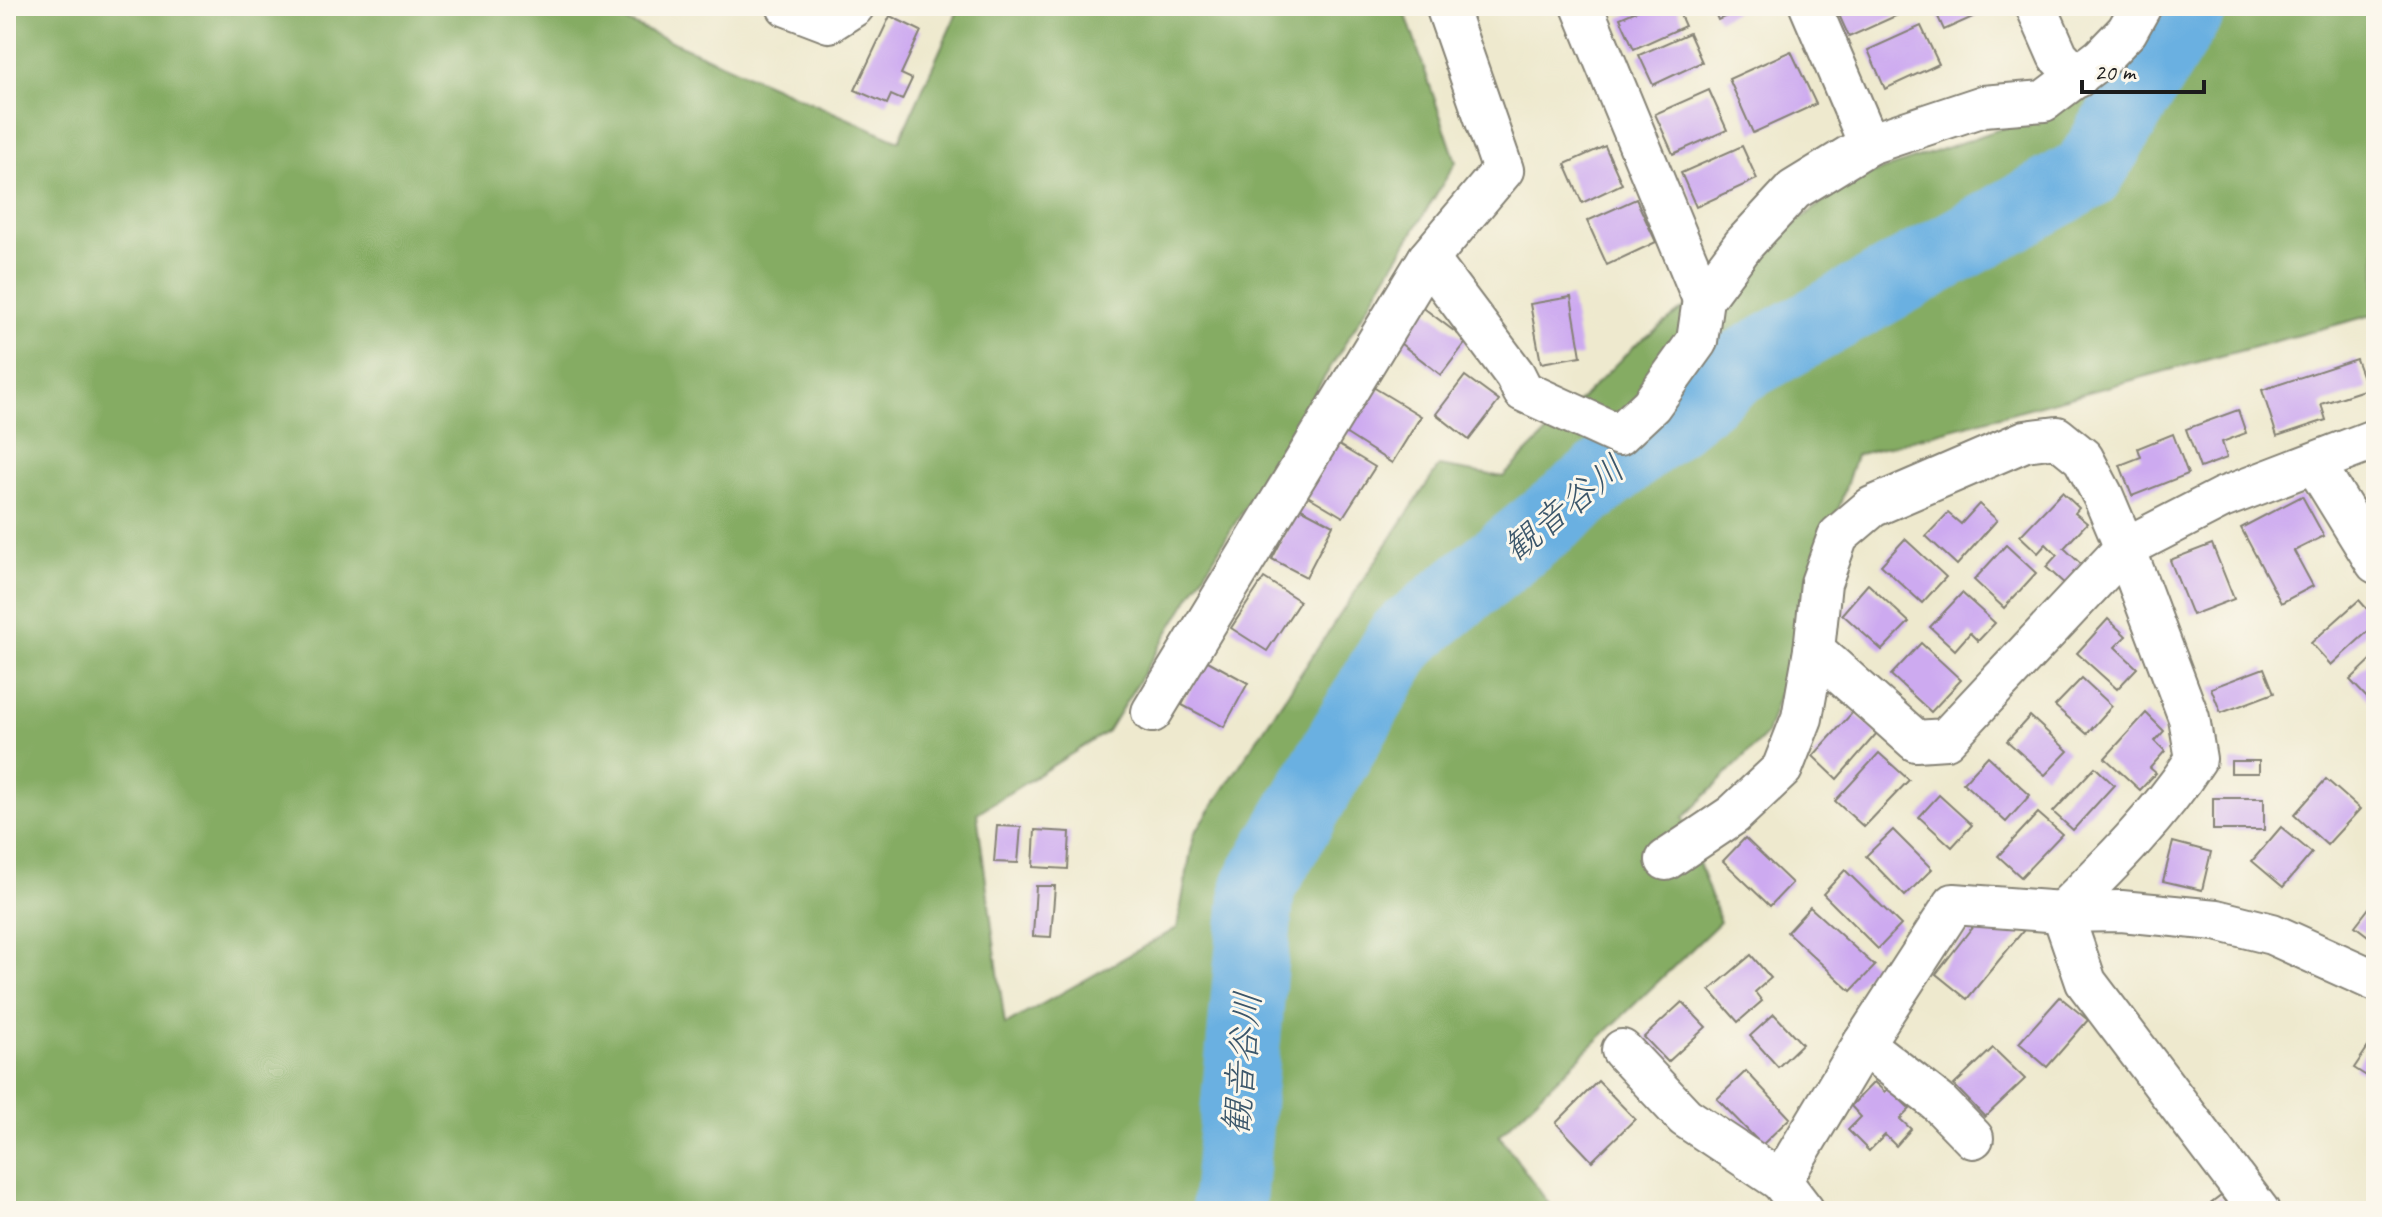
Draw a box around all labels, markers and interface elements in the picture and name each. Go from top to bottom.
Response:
scale bar [2082,44,2204,94]
text: 20 m [2094,57,2137,87]
water label: 観音谷川 [1494,445,1634,571]
water label: 観音谷川 [1213,989,1271,1137]

